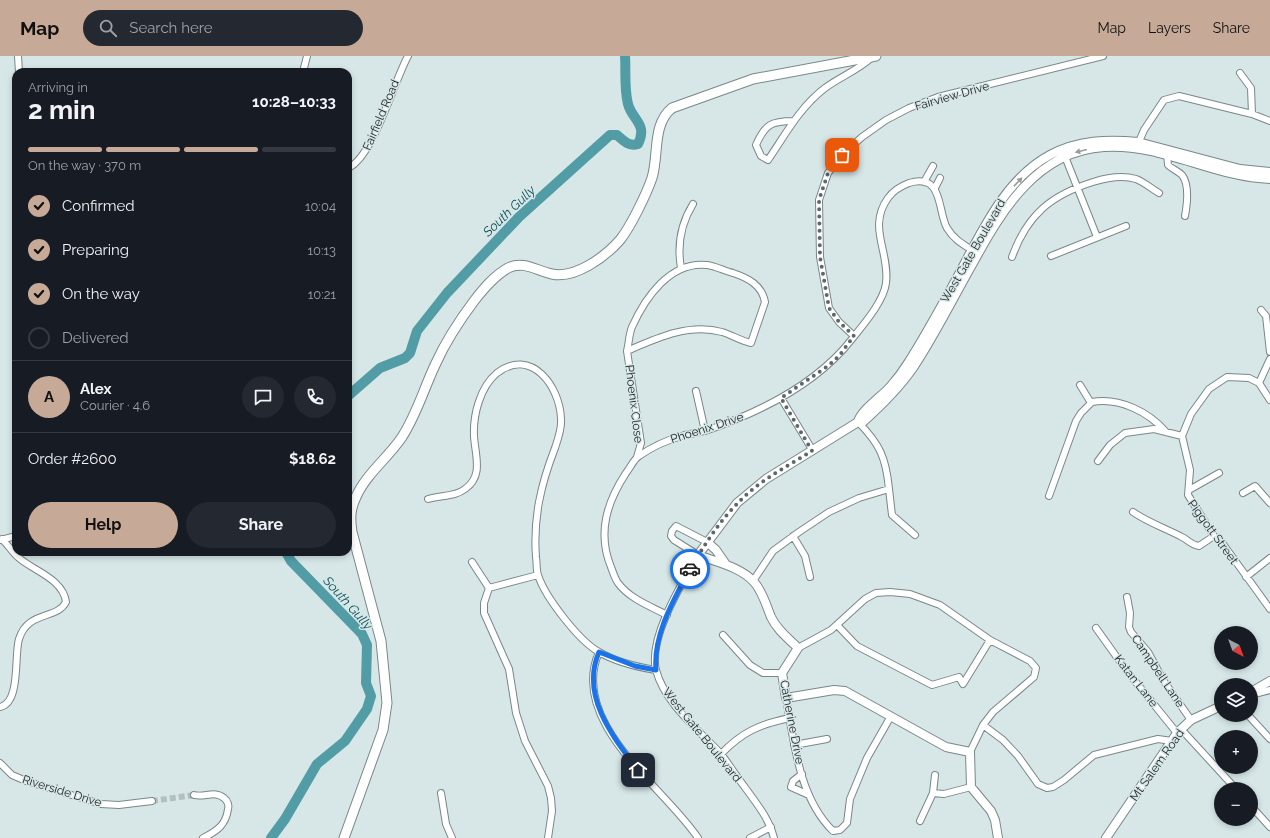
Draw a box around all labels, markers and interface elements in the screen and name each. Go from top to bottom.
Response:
search box [83,10,363,46]
text: Map [20,17,59,39]
icon: search [97,17,119,39]
text: Search here [129,19,213,37]
text: Map [1098,20,1126,36]
text: Layers [1148,20,1191,36]
text: Share [1213,20,1250,36]
street label: Fairfield Road [360,78,402,152]
street label: Fairview Drive [913,79,991,113]
text: Arriving in [28,80,88,95]
text: 10:28–10:33 [252,93,336,111]
text: 2 min [28,95,95,125]
pin [825,138,859,172]
icon: bag [831,144,853,166]
one-way arrow [1075,148,1087,154]
text: On the way · 370 m [28,158,141,173]
one-way arrow [1013,177,1022,186]
water label: South Gully [479,182,539,240]
icon: check [28,195,50,217]
text: Confirmed [62,197,135,215]
street label: West Gate Boulevard [938,197,1008,305]
text: 10:04 [305,199,336,214]
icon: check [28,239,50,261]
text: Preparing [62,241,129,259]
text: 10:13 [308,243,336,258]
icon: check [28,283,50,305]
text: On the way [62,285,140,303]
text: 10:21 [308,287,336,302]
text: Delivered [62,329,129,347]
street label: Phoenix Close [622,364,646,444]
button: chat [242,376,284,418]
button: phone [294,376,336,418]
text: Alex [80,380,111,398]
text: A [44,388,54,406]
text: Courier · 4.6 [80,398,150,413]
street label: Phoenix Drive [669,410,745,446]
text: Order #2600 [28,450,117,468]
text: $18.62 [289,450,336,468]
street label: Piggott Street [1185,497,1241,567]
button: Help [28,502,178,548]
button: Share [186,502,336,548]
courier [670,549,710,589]
icon: car [679,558,701,580]
water label: South Gully [320,573,376,633]
north arrow [1214,626,1258,670]
map controls [1214,626,1258,826]
street label: Campbell Lane [1129,632,1187,710]
street label: Katan Lane [1111,652,1161,710]
button: layers [1214,678,1258,722]
street label: Catherine Drive [777,679,807,765]
street label: West Gate Boulevard [660,685,744,785]
street label: Mt Salem Road [1127,726,1187,804]
button: + [1214,730,1258,774]
pin [621,753,655,787]
icon: home [627,759,649,781]
street label: Riverside Drive [21,772,103,810]
button: − [1214,782,1258,826]

